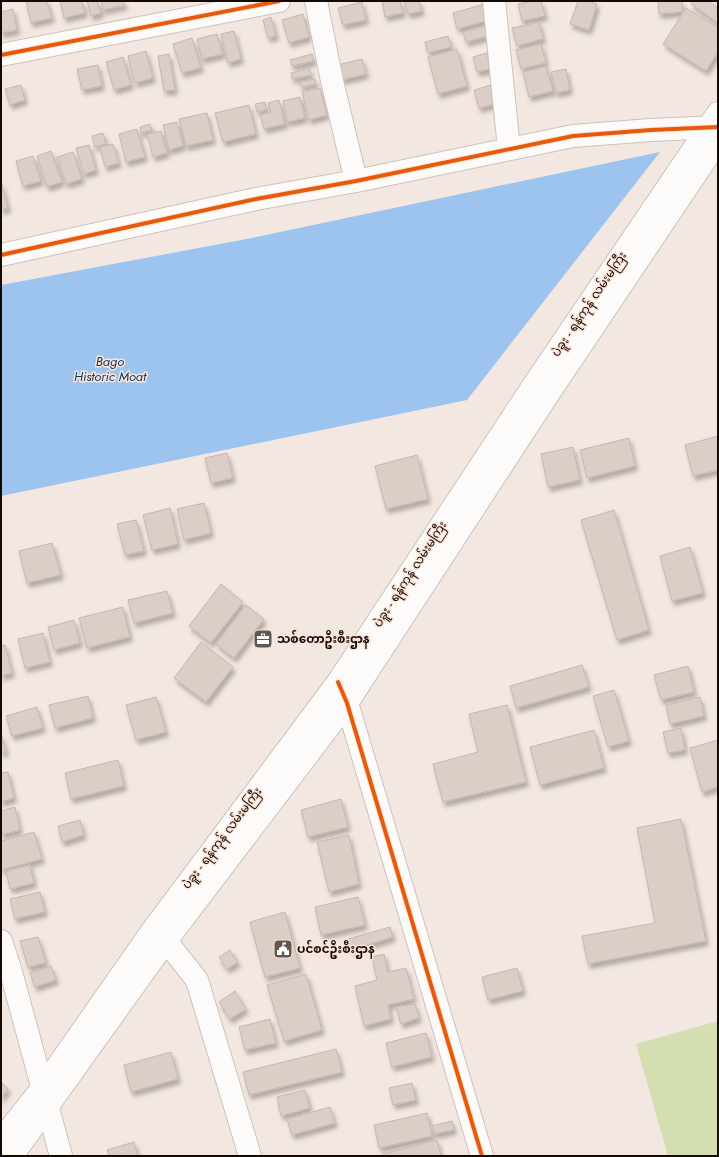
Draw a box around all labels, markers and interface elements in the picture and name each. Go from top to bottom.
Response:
street label: ပဲခူး - ရန်ကုန် လမ်းမကြီး [547,248,632,361]
water label: Bago Historic Moat [74,352,147,386]
street label: ပဲခူး - ရန်ကုန် လမ်းမကြီး [369,517,452,631]
office icon: သစ်တောဦးစီးဌာန [252,628,274,650]
place label: သစ်တောဦးစီးဌာန [277,629,370,649]
street label: ပဲခူး - ရန်ကုန် လမ်းမကြီး [178,783,267,893]
public building icon: ပင်စင်ဦးစီးဌာန [272,938,294,960]
place label: ပင်စင်ဦးစီးဌာန [297,939,375,959]

